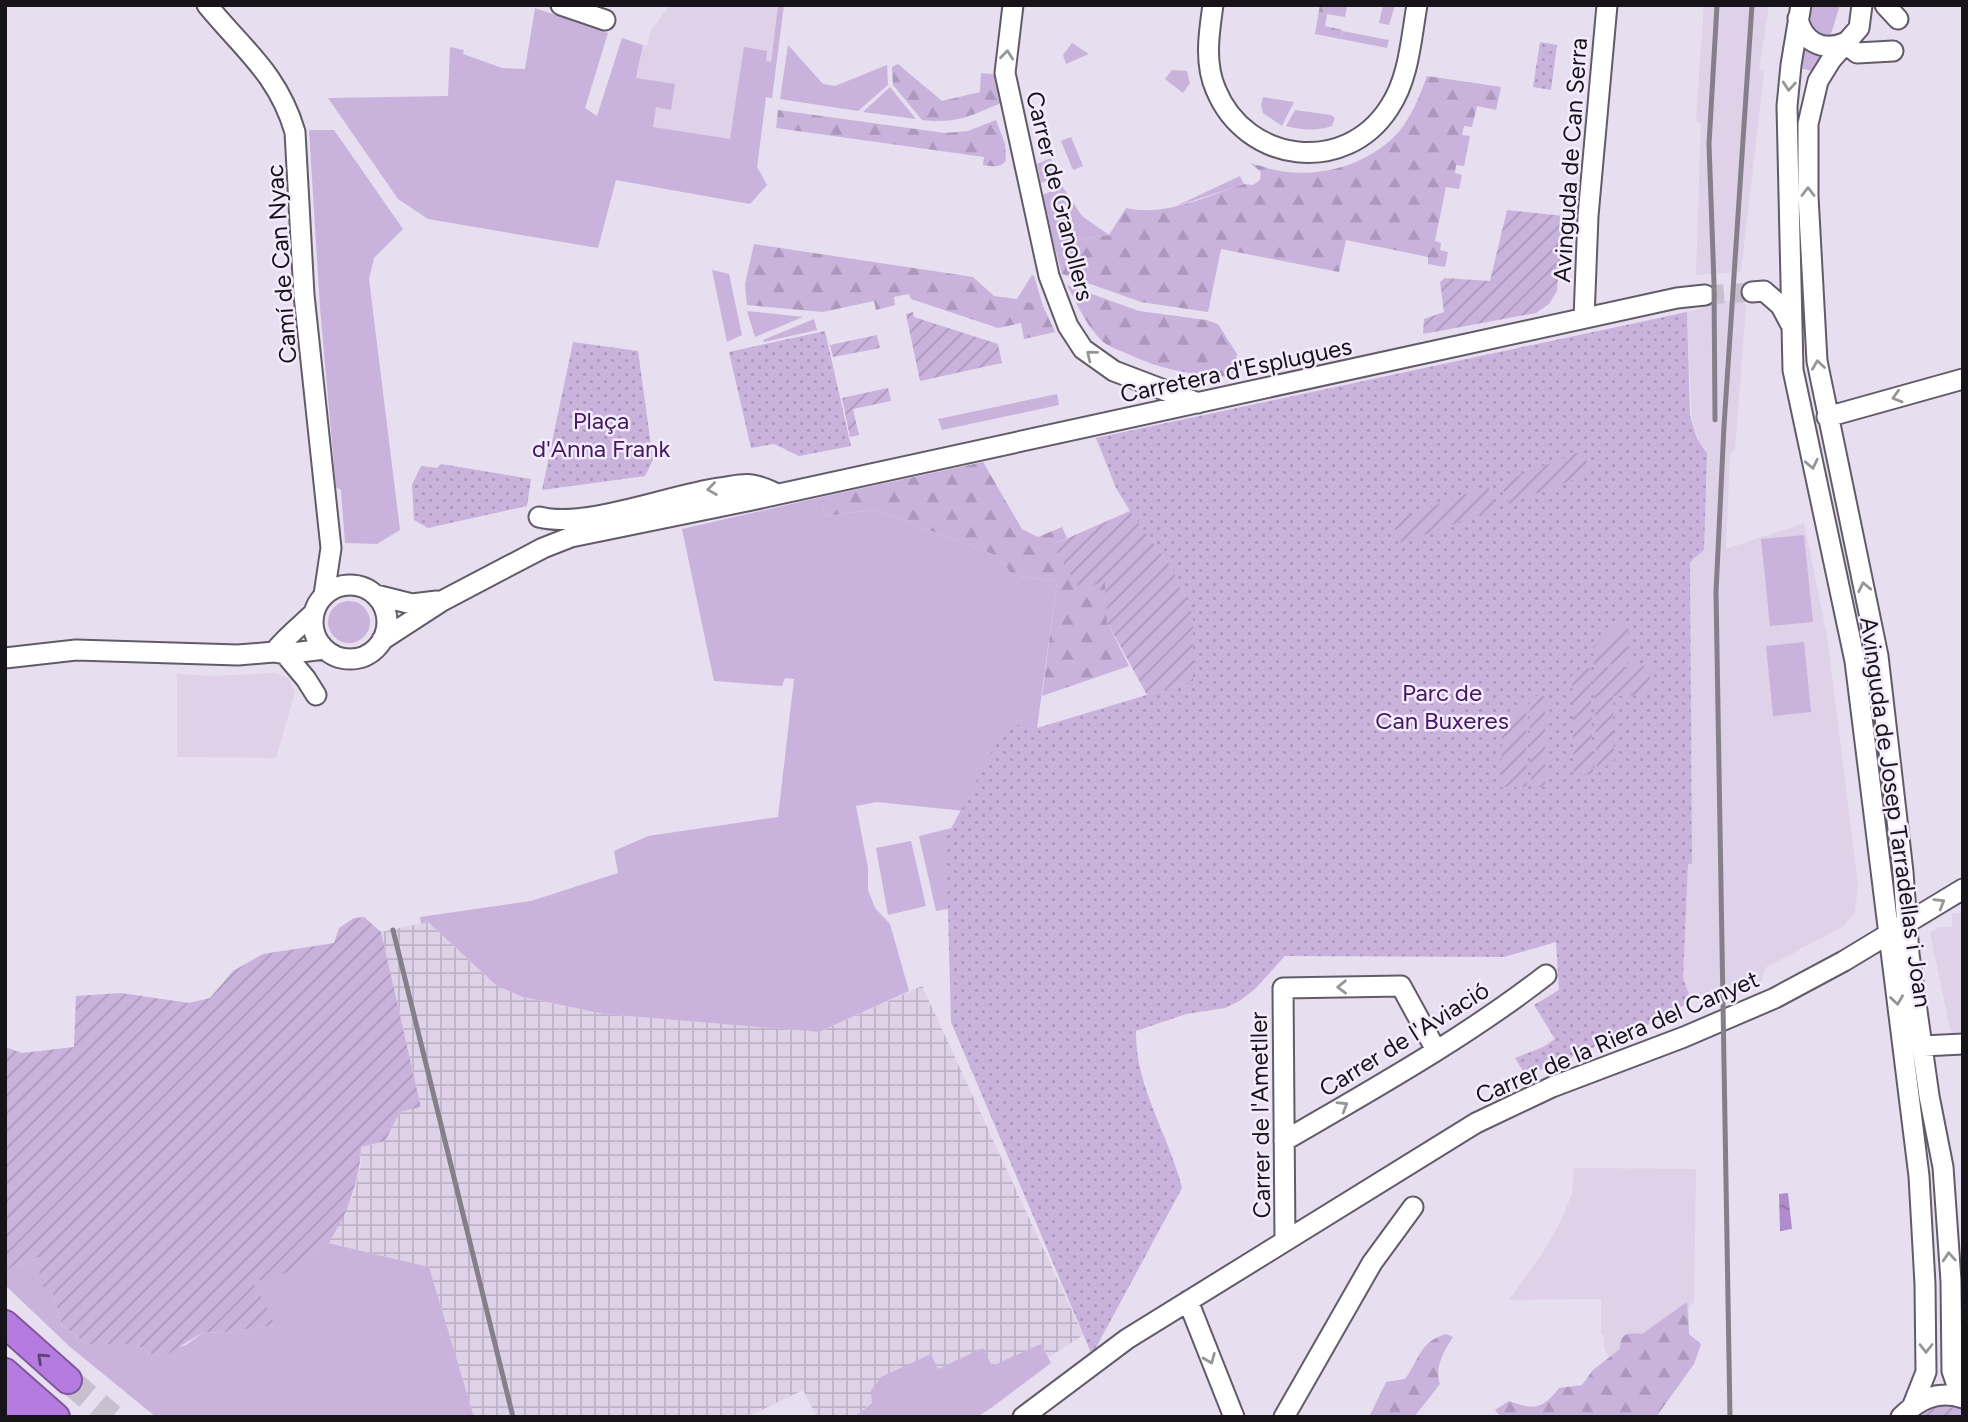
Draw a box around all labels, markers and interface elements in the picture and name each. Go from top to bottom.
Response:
street label: Avinguda de Can Serra [1547,37,1593,283]
one-way arrow [1000,49,1015,60]
one-way arrow [1782,80,1797,91]
street label: Carrer de Granollers [1020,88,1100,304]
street label: Camí de Can Nyac [260,163,302,365]
one-way arrow [1800,186,1816,197]
street label: Carretera d'Esplugues [1117,331,1355,409]
one-way arrow [1087,351,1099,364]
one-way arrow [1811,359,1826,370]
one-way arrow [1891,389,1903,403]
park label: Plaça d'Anna Frank [532,406,670,463]
one-way arrow [1804,458,1819,470]
one-way arrow [706,482,717,497]
one-way arrow [1857,581,1872,593]
street label: Avinguda de Josep Tarradellas i Joan [1854,615,1938,1009]
park label: Parc de Can Buxeres [1375,678,1509,735]
one-way arrow [1932,899,1945,912]
street label: Carrer de la Riera del Canyet [1471,964,1763,1110]
street label: Carrer de l'Aviació [1314,975,1494,1103]
one-way arrow [1336,979,1347,995]
one-way arrow [1889,994,1904,1006]
street label: Carrer de l'Ametller [1244,1011,1276,1219]
one-way arrow [1335,1101,1348,1114]
one-way arrow [1942,1251,1957,1262]
one-way arrow [1918,1344,1934,1354]
one-way arrow [37,1353,50,1366]
one-way arrow [1202,1353,1216,1365]

